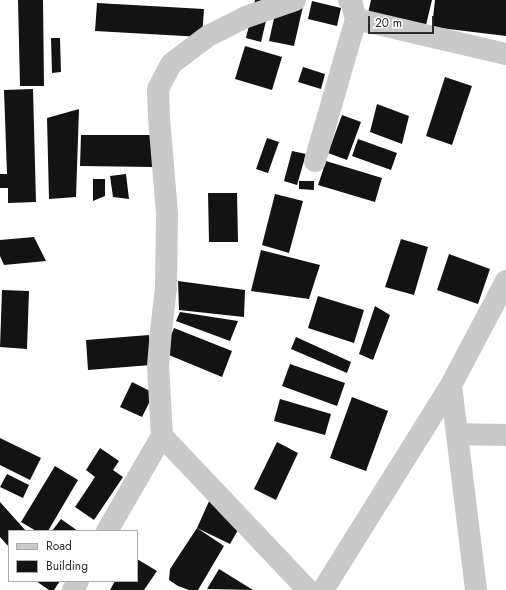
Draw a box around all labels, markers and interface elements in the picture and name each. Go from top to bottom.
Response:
scale bar [370,8,436,34]
text: 20 m [375,14,402,32]
legend [8,530,138,582]
text: Road [46,537,72,555]
text: Building [46,557,88,575]

